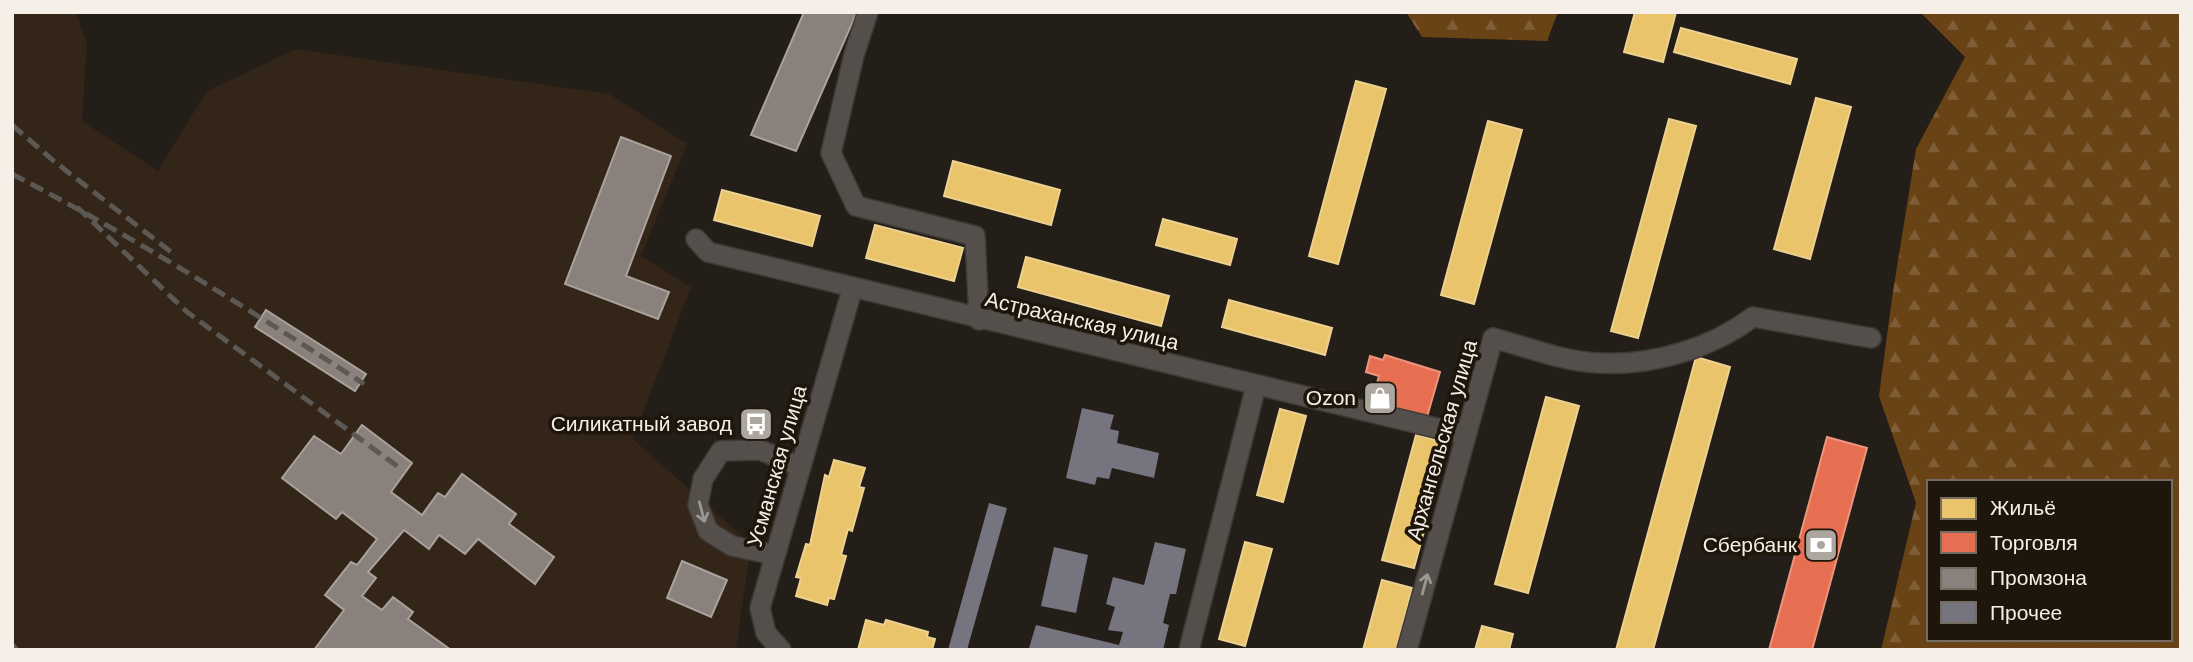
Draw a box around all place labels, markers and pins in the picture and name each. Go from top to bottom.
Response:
shop icon: Ozon [1361,379,1399,417]
place label: Ozon [1306,386,1356,409]
bus stop icon: Силикатный завод [737,405,775,443]
place label: Силикатный завод [551,412,732,435]
bank icon: Сбербанк [1802,526,1840,564]
place label: Сбербанк [1703,533,1798,556]

